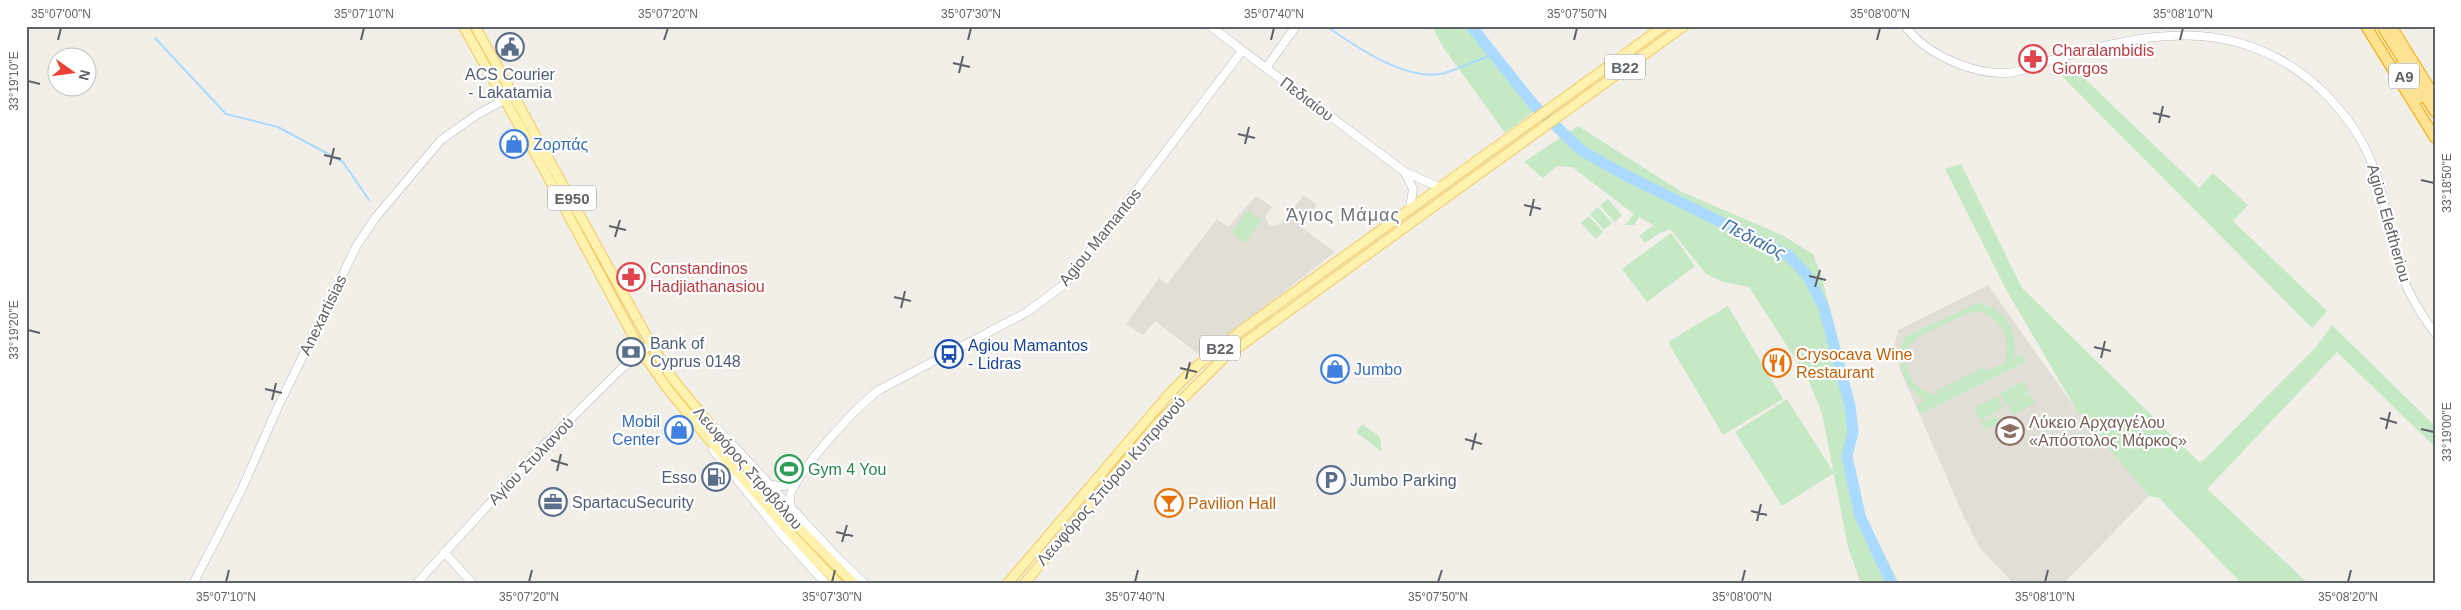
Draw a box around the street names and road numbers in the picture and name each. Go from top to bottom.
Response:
road number: B22 [1605,54,1645,80]
road number: A9 [2389,64,2419,88]
street label: Πεδιαίου [1277,74,1337,124]
street label: Agiou Eleftheriou [2364,162,2414,284]
street label: Agiou Mamantos [1056,185,1144,289]
road number: E950 [548,186,596,210]
street label: Anexartisias [296,272,350,358]
road number: B22 [1200,336,1240,360]
street label: Λεωφόρος Σπύρου Κυπριανού [1033,393,1189,569]
street label: Λεωφόρος Στροβόλου [690,403,806,533]
street label: Αγίου Στυλιανού [485,414,577,508]

